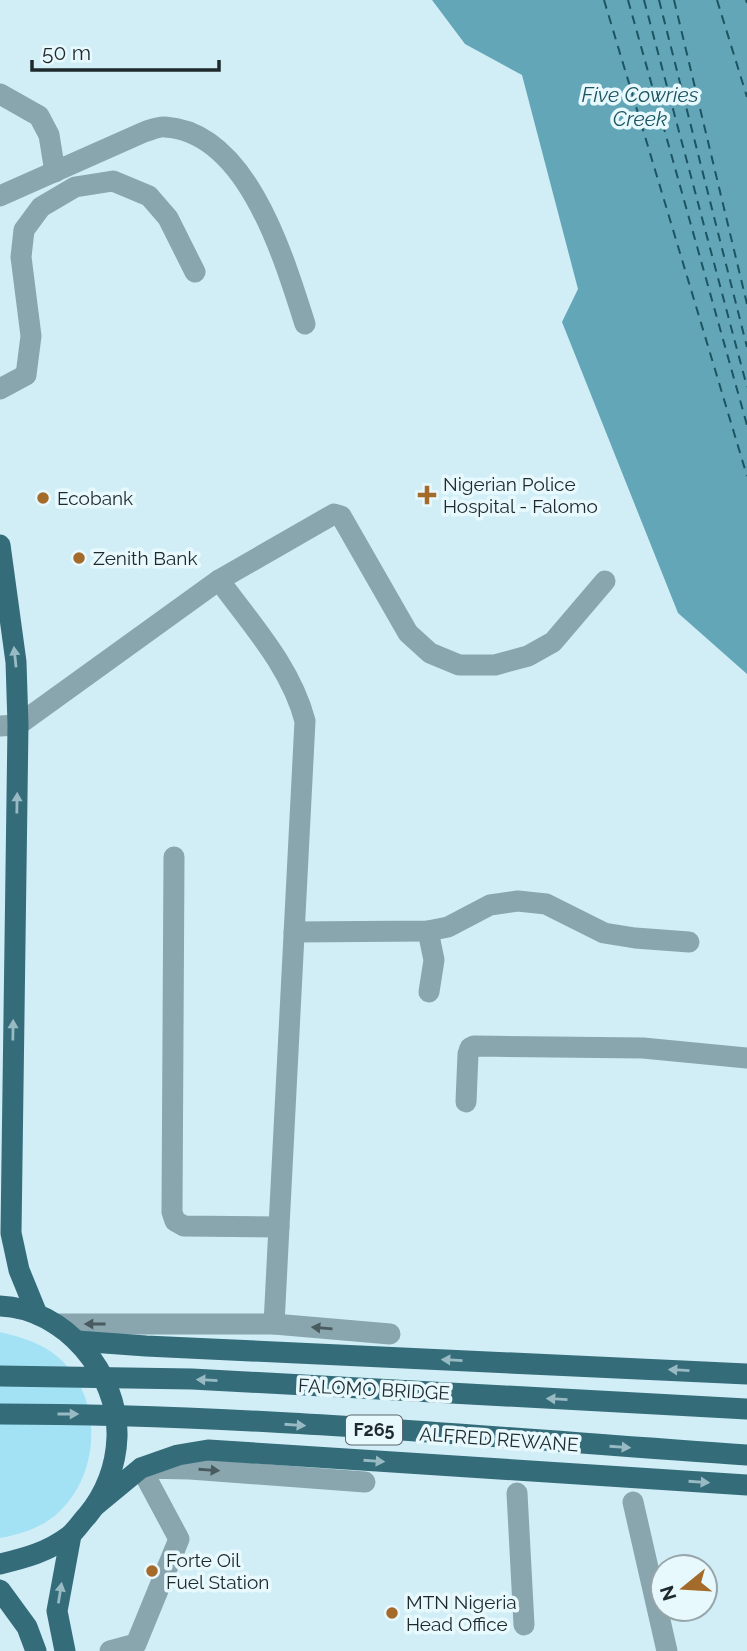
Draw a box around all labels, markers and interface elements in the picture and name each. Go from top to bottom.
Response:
scale bar [32,28,219,72]
text: 50 m [42,40,91,65]
water label: Five Cowries Creek [582,82,699,131]
place label: Nigerian Police Hospital - Falomo [443,473,598,517]
marker: Nigerian Police Hospital - Falomo [417,485,437,505]
place label: Ecobank [57,487,133,509]
marker: Ecobank [35,490,51,506]
place label: Zenith Bank [93,547,197,569]
marker: Zenith Bank [71,550,87,566]
one-way arrow [9,646,20,668]
one-way arrow [11,791,23,813]
one-way arrow [7,1019,18,1041]
one-way arrow [84,1318,106,1330]
one-way arrow [311,1322,333,1333]
one-way arrow [440,1354,462,1365]
one-way arrow [668,1365,690,1376]
one-way arrow [196,1374,218,1385]
street label: FALOMO BRIDGE [298,1374,450,1404]
one-way arrow [545,1393,567,1404]
one-way arrow [57,1408,79,1420]
road number: F265 [346,1415,402,1444]
one-way arrow [285,1420,307,1431]
street label: ALFRED REWANE [419,1422,579,1456]
one-way arrow [609,1441,631,1452]
one-way arrow [363,1456,385,1467]
one-way arrow [198,1465,220,1476]
one-way arrow [688,1476,710,1487]
place label: Forte Oil Fuel Station [166,1549,269,1593]
north arrow [649,1553,719,1623]
marker: Forte Oil Fuel Station [144,1563,160,1579]
one-way arrow [55,1582,66,1604]
text: N [655,1583,681,1604]
place label: MTN Nigeria Head Office [406,1591,517,1635]
marker: MTN Nigeria Head Office [384,1605,400,1621]

